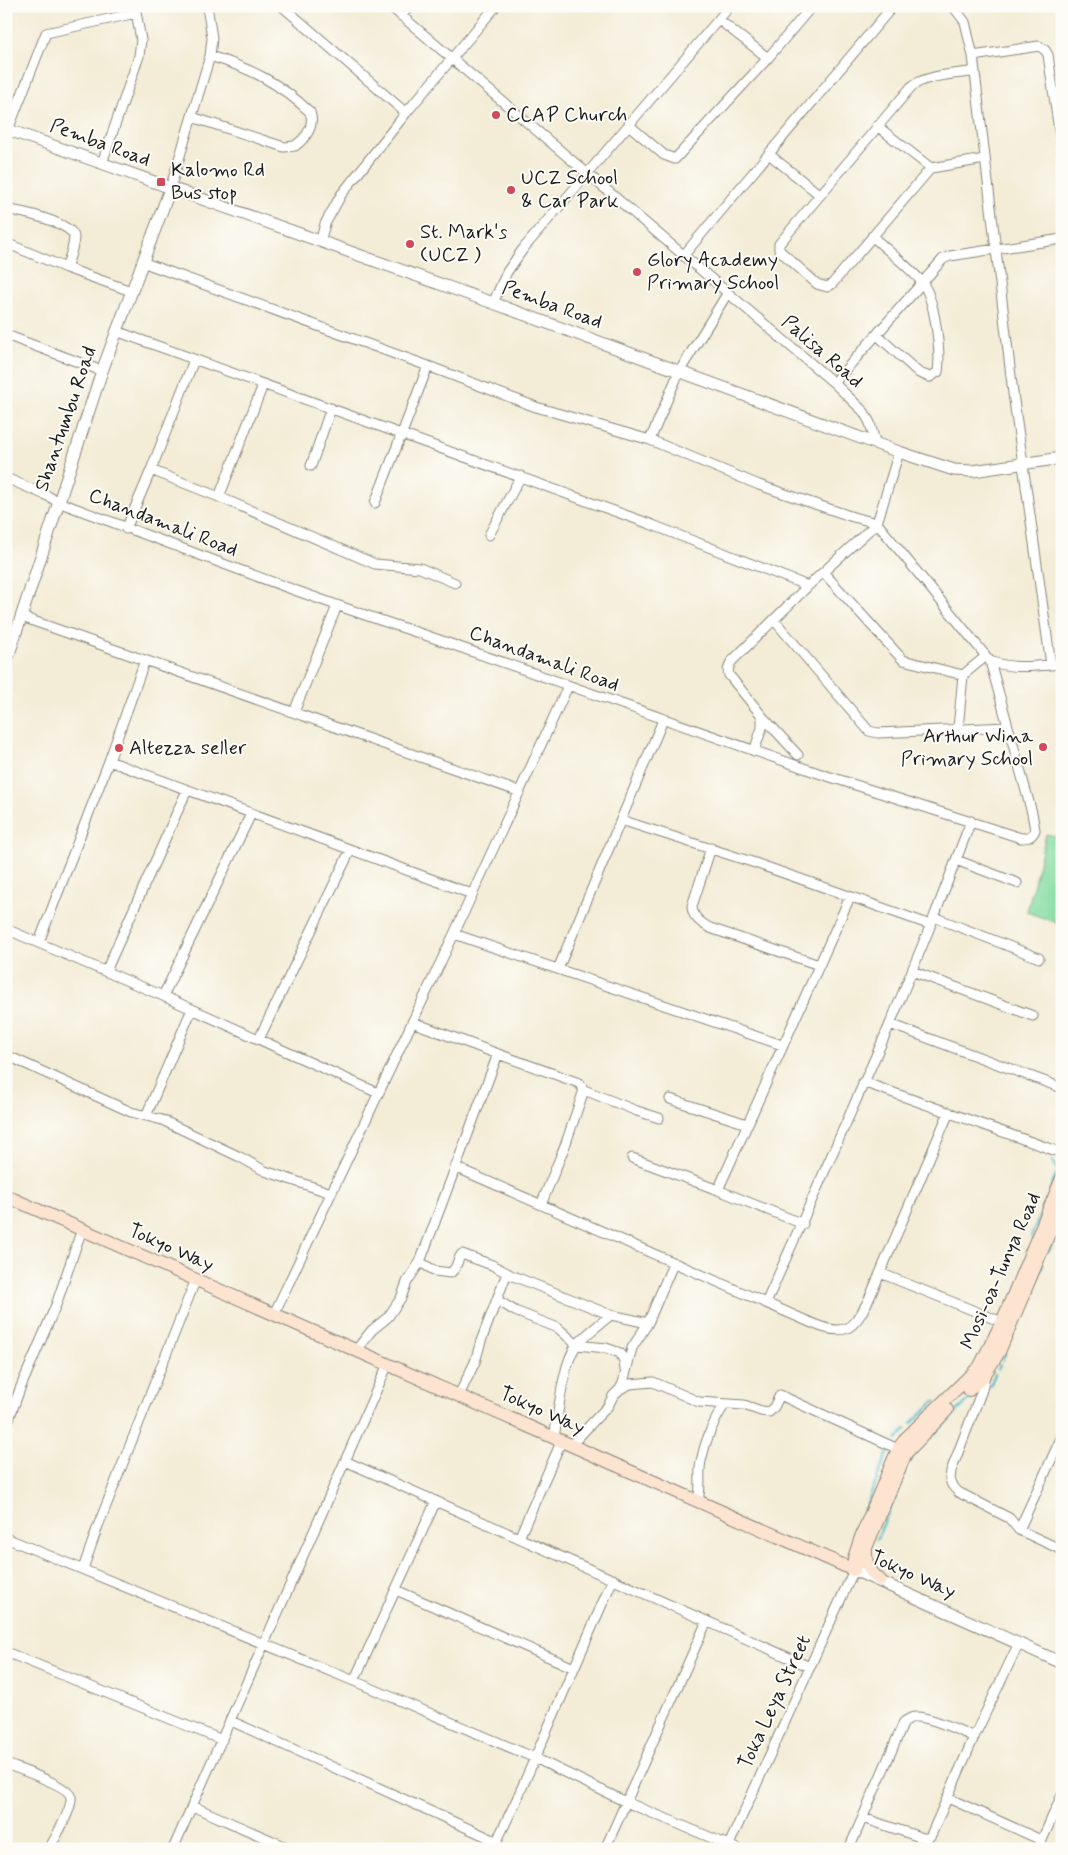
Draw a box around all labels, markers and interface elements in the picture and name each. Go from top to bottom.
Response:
place label: CCAP Church [506,102,627,129]
marker: CCAP Church [490,109,502,121]
street label: Pemba Road [46,112,154,174]
place label: Kalomo Rd Bus stop [171,157,265,207]
place label: UCZ School & Car Park [521,165,619,215]
marker: Kalomo Rd Bus stop [155,176,167,188]
marker: UCZ School & Car Park [505,184,517,196]
place label: St. Mark's (UCZ ) [420,219,507,269]
marker: St. Mark's (UCZ ) [404,238,416,250]
place label: Glory Academy Primary School [647,247,779,297]
marker: Glory Academy Primary School [631,266,643,278]
street label: Pemba Road [498,274,606,336]
street label: Palisa Road [776,309,868,395]
street label: Shantumbu Road [29,343,103,495]
street label: Chandamali Road [85,482,241,564]
street label: Chandamali Road [465,619,623,699]
place label: Arthur Wina Primary School [901,723,1034,773]
place label: Altezza seller [129,735,247,762]
marker: Arthur Wina Primary School [1037,741,1049,753]
marker: Altezza seller [113,742,125,754]
street label: Mosi-oa-Tunya Road [954,1188,1048,1354]
street label: Tokyo Way [124,1217,218,1279]
street label: Tokyo Way [495,1380,589,1442]
street label: Tokyo Way [866,1544,960,1606]
street label: Toka Leya Street [732,1631,818,1773]

